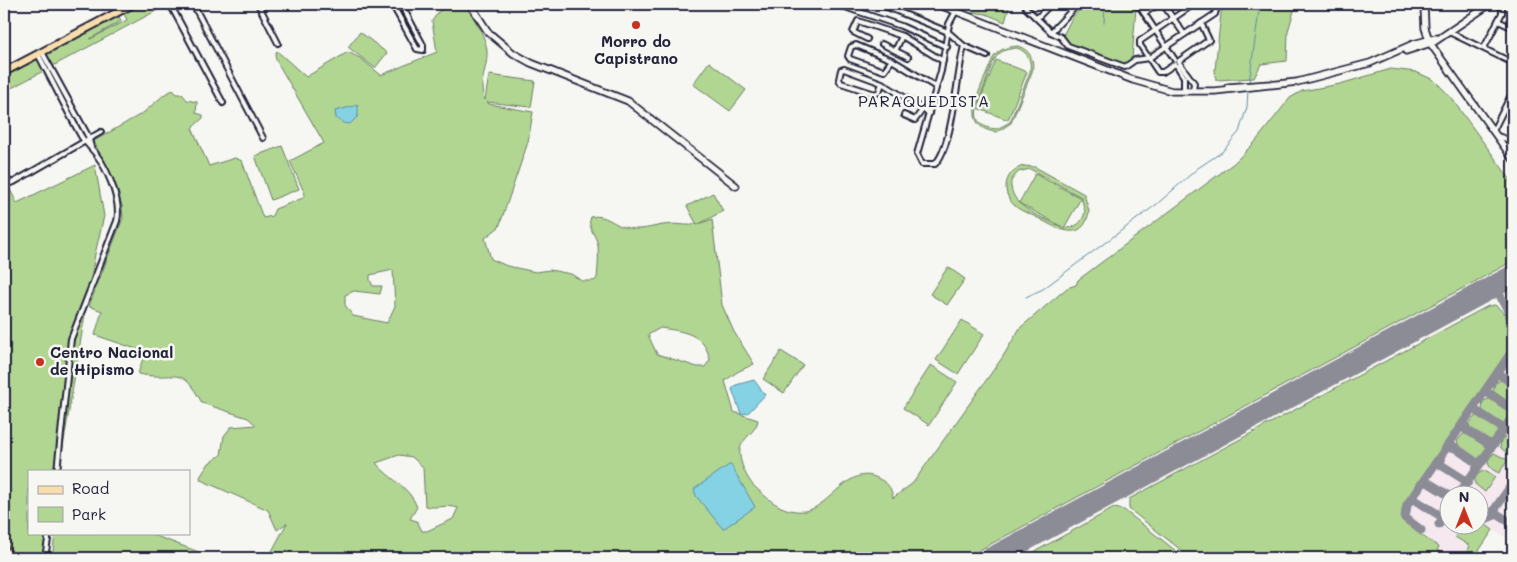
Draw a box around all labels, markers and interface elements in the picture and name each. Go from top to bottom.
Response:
marker: Morro do Capistrano [630,19,642,31]
place label: Morro do Capistrano [594,31,678,68]
district label: PARAQUEDISTA [858,90,990,111]
place label: Centro Nacional de Hipismo [50,342,173,379]
marker: Centro Nacional de Hipismo [34,356,46,368]
legend [28,470,190,534]
text: Road [72,478,109,498]
north arrow [1440,484,1490,534]
text: N [1459,487,1469,506]
text: Park [72,504,106,524]

